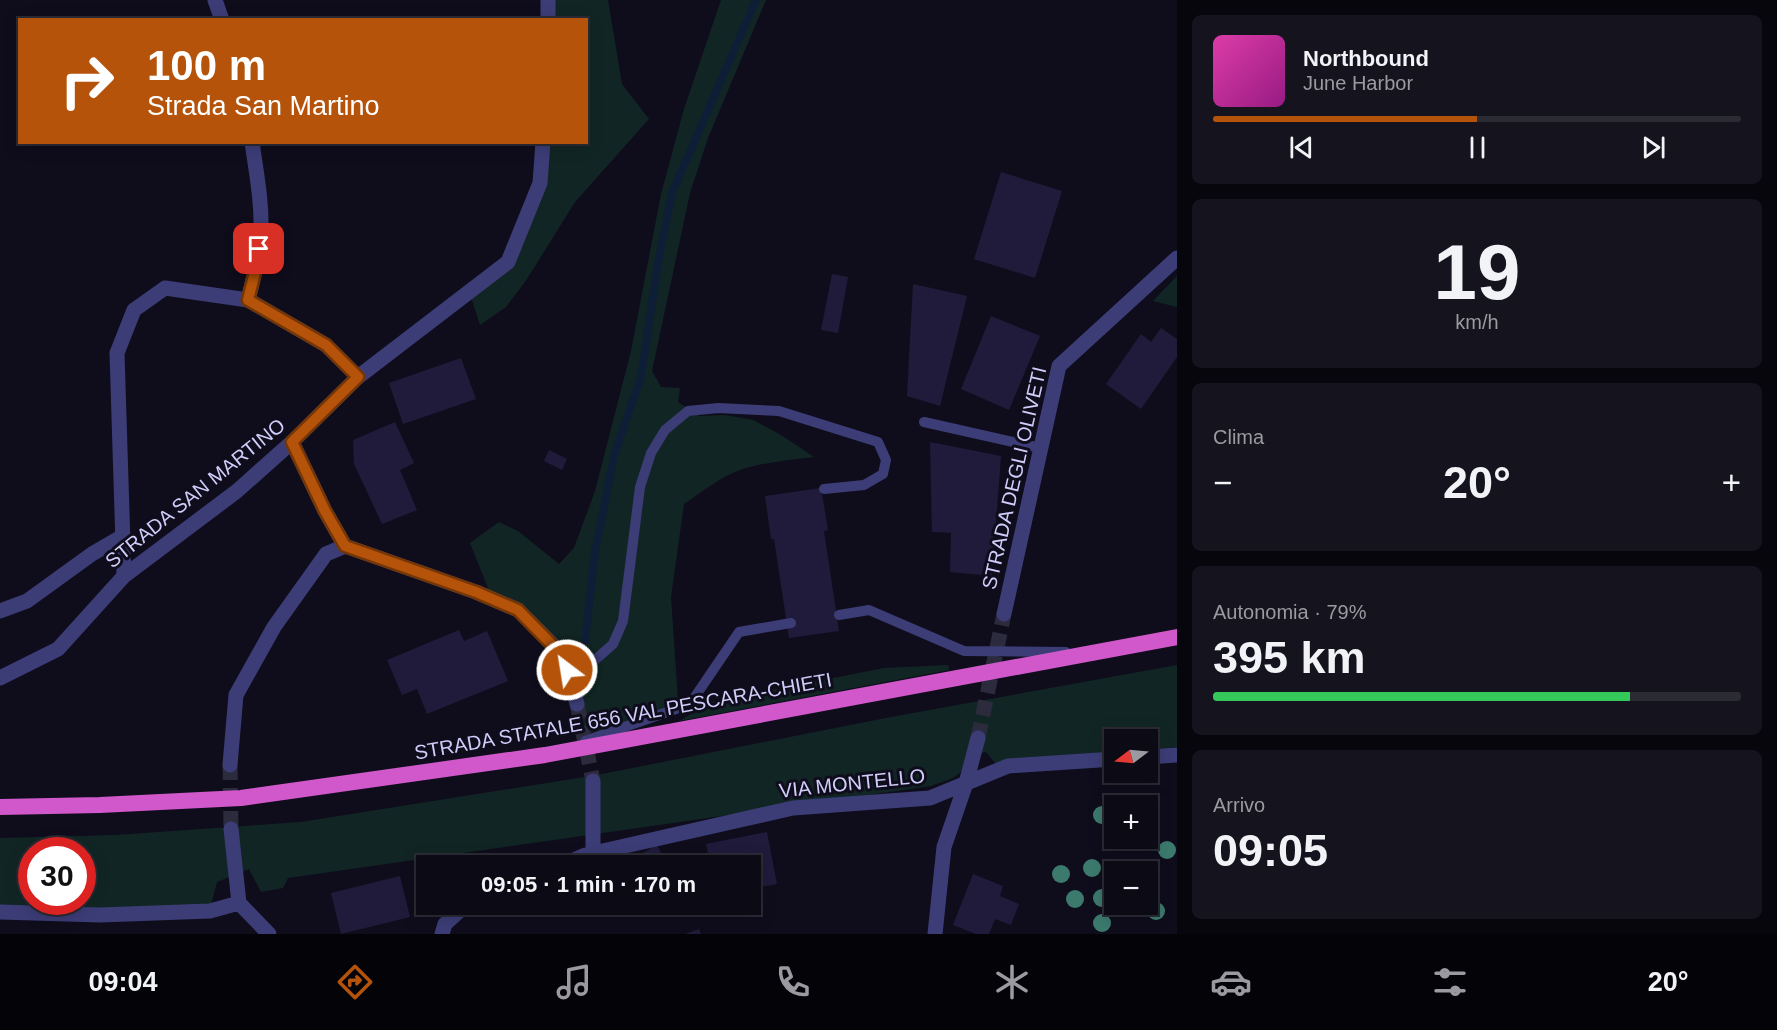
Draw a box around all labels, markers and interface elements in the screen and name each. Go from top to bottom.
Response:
icon: right [48,42,126,120]
text: 100 m [147,42,266,89]
text: Northbound [1303,46,1429,71]
text: June Harbor [1303,72,1413,94]
text: Strada San Martino [147,91,380,121]
icon: previous [1285,131,1318,164]
icon: pause [1461,131,1494,164]
icon: next [1637,131,1670,164]
pin [233,223,284,274]
text: 19 [1434,228,1520,316]
icon: arrive [242,232,275,265]
text: km/h [1455,311,1499,333]
street label: STRADA DEGLI OLIVETI [978,365,1050,591]
street label: STRADA SAN MARTINO [101,414,289,572]
text: Clima [1213,426,1264,448]
text: 20° [1443,457,1511,508]
text: − [1213,464,1232,501]
text: + [1722,464,1741,501]
text: Autonomia · 79% [1213,601,1366,623]
text: 395 km [1213,632,1366,683]
position arrow [535,638,599,702]
street label: STRADA STATALE 656 VAL PESCARA-CHIETI [413,668,833,764]
north arrow [1104,729,1158,783]
map controls [1104,729,1158,915]
street label: VIA MONTELLO [778,764,926,802]
text: Arrivo [1213,794,1265,816]
button: + [1104,795,1158,849]
text: 09:05 [1213,825,1328,876]
speed limit sign: 30 [18,837,96,915]
button: − [1104,861,1158,915]
text: 09:05 · 1 min · 170 m [481,872,696,897]
icon: directions [334,961,376,1003]
icon: music [553,961,595,1003]
icon: phone [772,961,814,1003]
icon: climate [991,961,1033,1003]
icon: car [1210,961,1252,1003]
icon: filters [1429,961,1471,1003]
text: 09:04 [88,967,158,997]
text: 20° [1648,967,1688,997]

